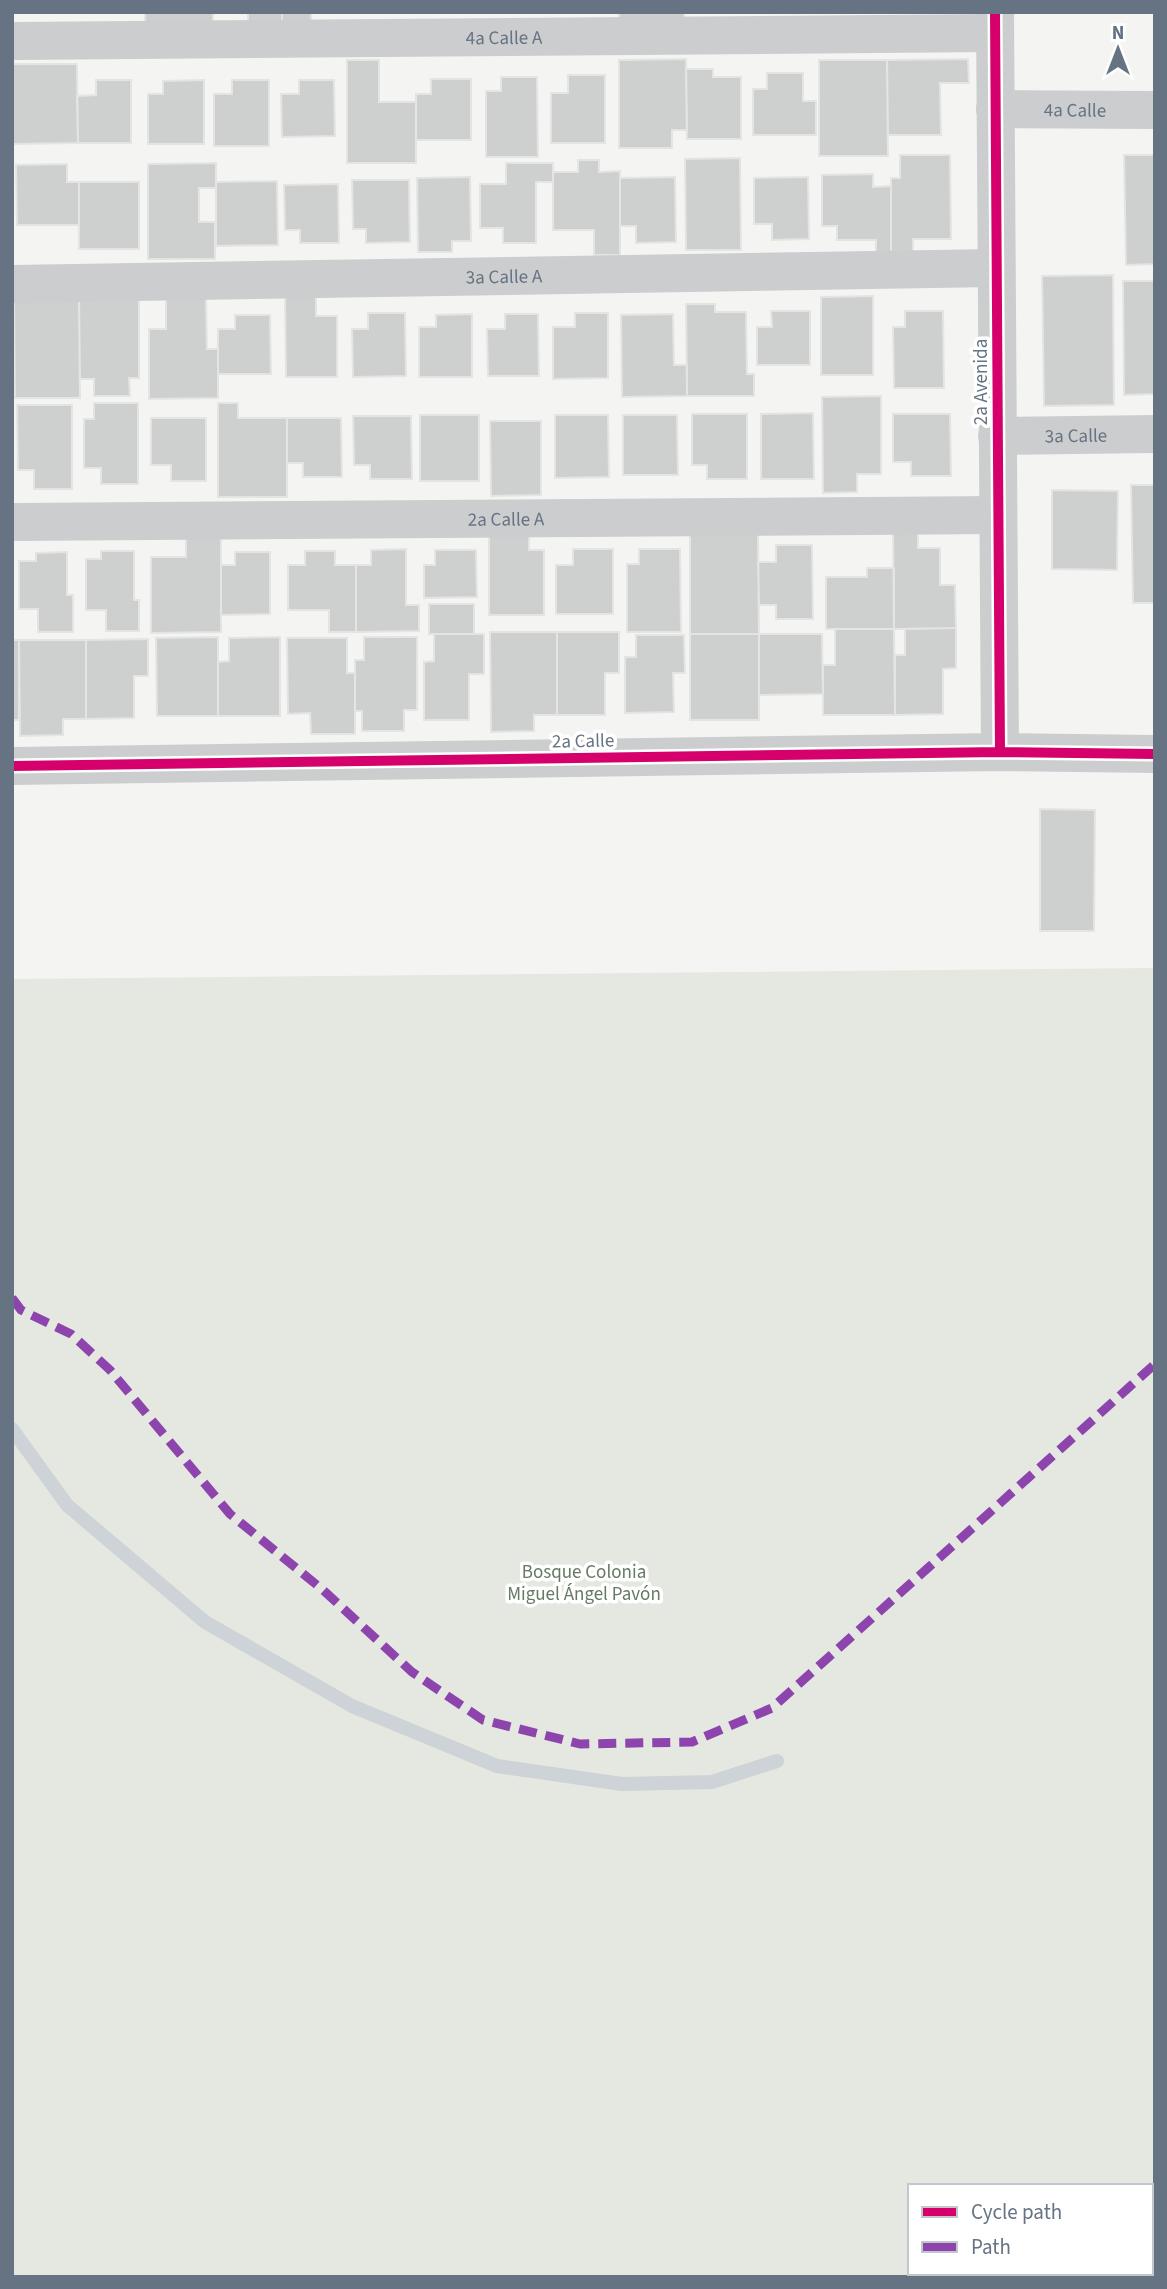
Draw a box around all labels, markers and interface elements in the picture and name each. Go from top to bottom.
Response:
north arrow [1083,14,1153,84]
text: N [1112,20,1124,47]
street label: 4a Calle A [466,25,543,52]
street label: 4a Calle [1044,97,1106,125]
street label: 3a Calle A [465,263,543,292]
street label: 2a Avenida [968,339,995,425]
street label: 3a Calle [1045,423,1107,450]
street label: 2a Calle A [468,506,545,534]
street label: 2a Calle [552,727,614,756]
park label: Bosque Colonia Miguel Ángel Pavón [507,1559,661,1608]
legend [908,2184,1153,2275]
text: Cycle path [971,2197,1062,2227]
text: Path [971,2232,1011,2262]

